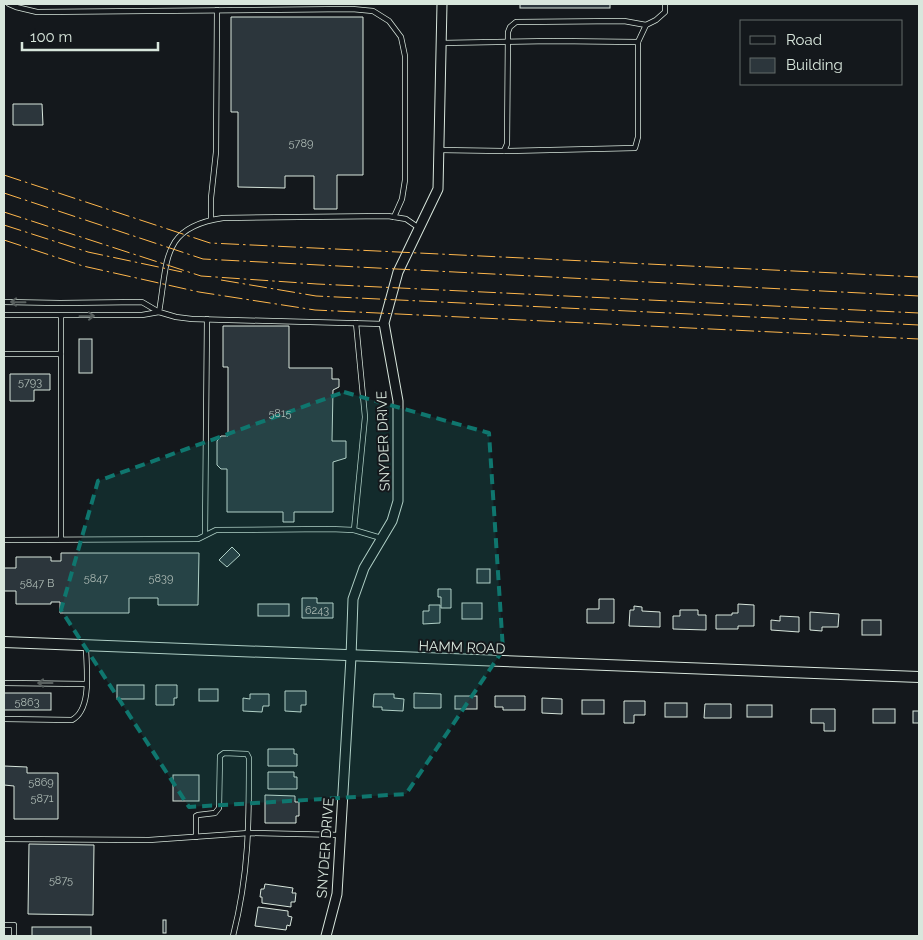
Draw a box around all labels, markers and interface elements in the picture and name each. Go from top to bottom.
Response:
scale bar [22,20,159,52]
legend [740,20,903,85]
text: 100 m [30,28,72,46]
text: Road [786,31,822,49]
text: Building [786,56,843,74]
house number: 5789 [289,137,313,150]
one-way arrow [11,298,27,307]
one-way arrow [79,311,95,320]
house number: 5793 [18,376,42,389]
street label: SNYDER DRIVE [373,391,393,491]
house number: 5815 [268,407,292,420]
house number: 5847 [84,572,108,585]
house number: 5839 [149,572,173,585]
house number: 5847 B [20,577,54,590]
house number: 6243 [305,604,329,617]
street label: HAMM ROAD [418,637,506,657]
one-way arrow [37,678,54,688]
house number: 5863 [14,696,40,709]
house number: 5869 [28,776,54,789]
house number: 5871 [30,792,54,805]
street label: SNYDER DRIVE [314,797,336,899]
house number: 5875 [49,874,73,887]

